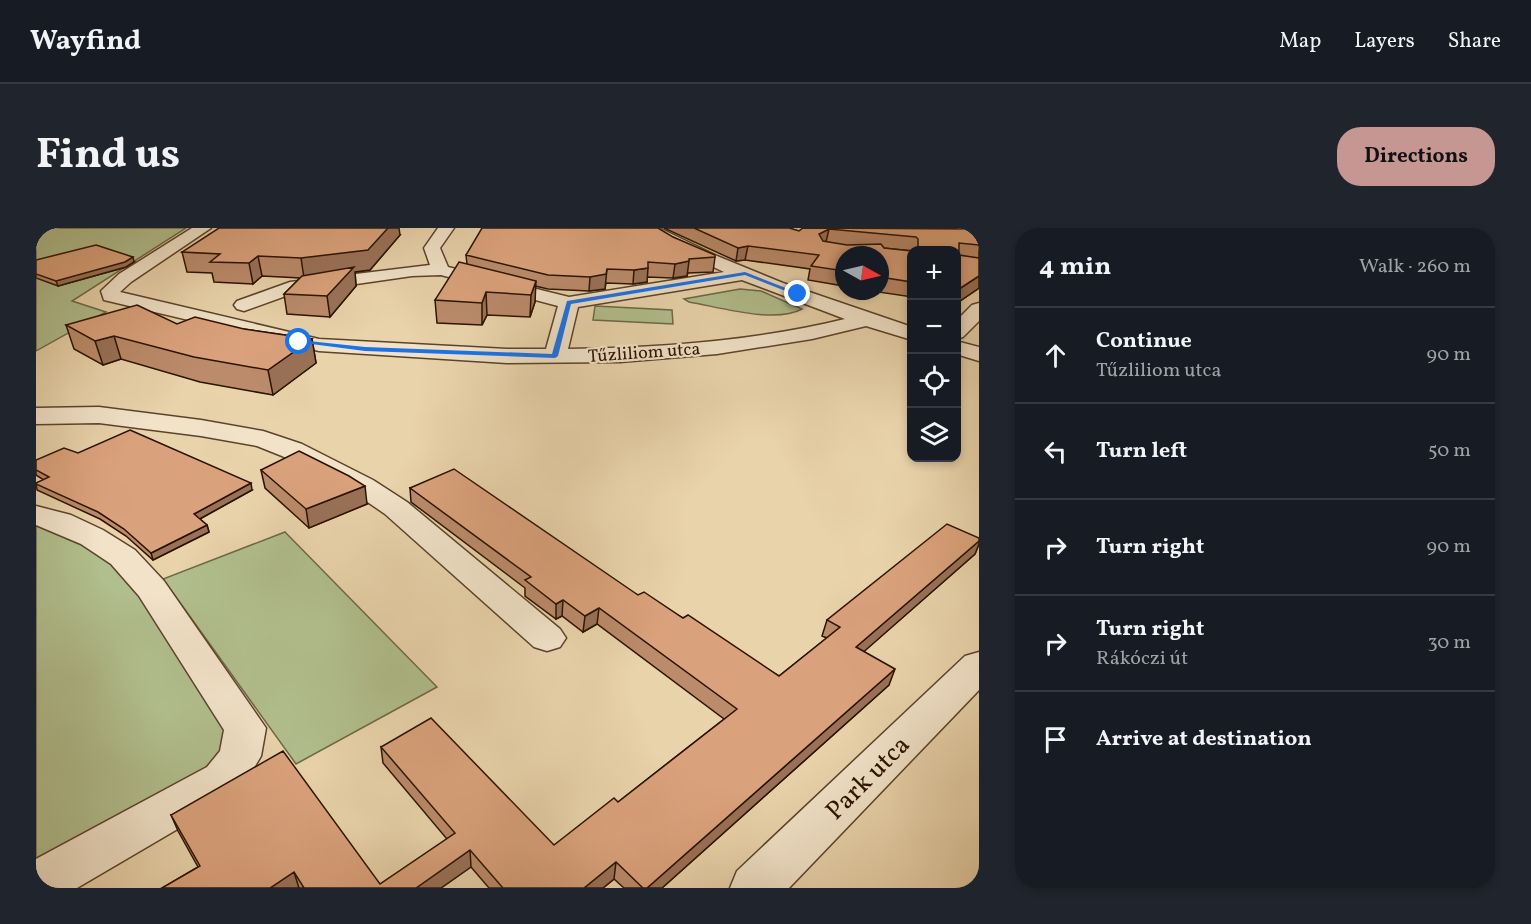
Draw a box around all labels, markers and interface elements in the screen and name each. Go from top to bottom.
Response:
text: Wayfind [30,22,141,61]
text: Map [1279,27,1321,56]
text: Layers [1354,27,1415,56]
text: Share [1448,27,1501,56]
text: Find us [36,127,180,186]
button: Directions [1337,127,1495,186]
north arrow [835,246,889,300]
map controls [907,246,961,462]
button: + [907,246,961,300]
text: 4 min [1039,249,1111,285]
text: Walk · 260 m [1359,253,1471,281]
route end [784,280,810,306]
button: − [907,300,961,354]
text: Continue [1096,326,1192,357]
route start [285,328,311,354]
street label: Tűzliliom utca [587,337,701,370]
icon: ahead [1039,339,1072,372]
text: 90 m [1427,341,1471,369]
button: locate [907,354,961,408]
text: Tűzliliom utca [1096,357,1221,385]
button: layers [907,408,961,462]
icon: left [1039,435,1072,468]
text: Turn left [1096,436,1187,467]
text: 50 m [1428,437,1471,465]
icon: right [1039,531,1072,564]
text: Turn right [1096,532,1204,563]
text: 90 m [1427,533,1471,561]
text: Turn right [1096,614,1204,645]
icon: right [1039,627,1072,660]
text: 30 m [1427,629,1471,657]
text: Rákóczi út [1096,645,1188,673]
icon: arrive [1039,723,1072,756]
text: Arrive at destination [1096,724,1312,755]
street label: Park utca [818,728,919,829]

